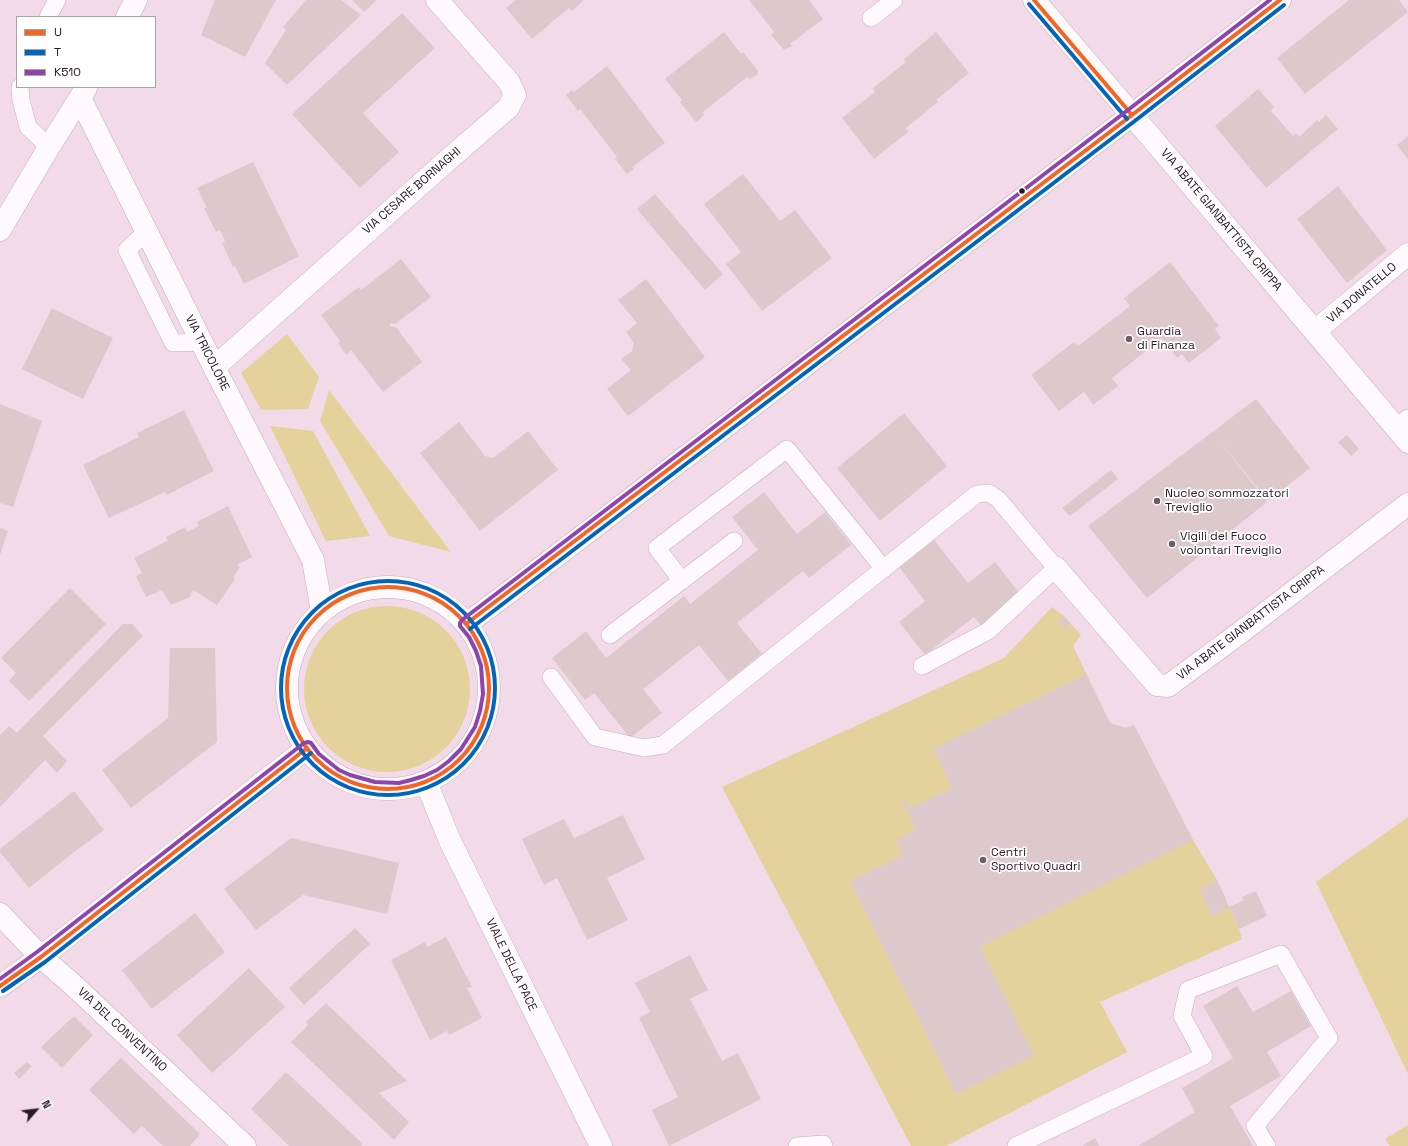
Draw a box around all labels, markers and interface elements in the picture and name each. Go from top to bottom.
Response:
legend [16,16,156,88]
text: U [54,24,62,40]
text: T [54,44,61,60]
text: K510 [54,64,81,80]
street label: VIA CESARE BORNAGHI [360,144,464,238]
street label: VIA ABATE GIANBATTISTA CRIPPA [1157,146,1285,294]
unlabelled marker [1017,186,1027,196]
street label: VIA DONATELLO [1324,260,1400,326]
street label: VIA TRICOLORE [182,313,232,393]
place label: Guardia di Finanza [1137,325,1195,353]
marker: Guardia di Finanza [1124,334,1134,344]
place label: Nucleo sommozzatori Treviglio [1165,487,1289,515]
marker: Nucleo sommozzatori Treviglio [1152,496,1162,506]
place label: Vigili del Fuoco volontari Treviglio [1180,530,1282,558]
marker: Vigili del Fuoco volontari Treviglio [1167,539,1177,549]
street label: VIA ABATE GIANBATTISTA CRIPPA [1174,563,1328,683]
place label: Centri Sportivo Quadri [991,846,1081,874]
marker: Centri Sportivo Quadri [978,855,988,865]
street label: VIALE DELLA PACE [482,916,540,1014]
street label: VIA DEL CONVENTINO [74,985,170,1075]
north arrow [16,1090,56,1130]
text: N [39,1098,55,1111]

